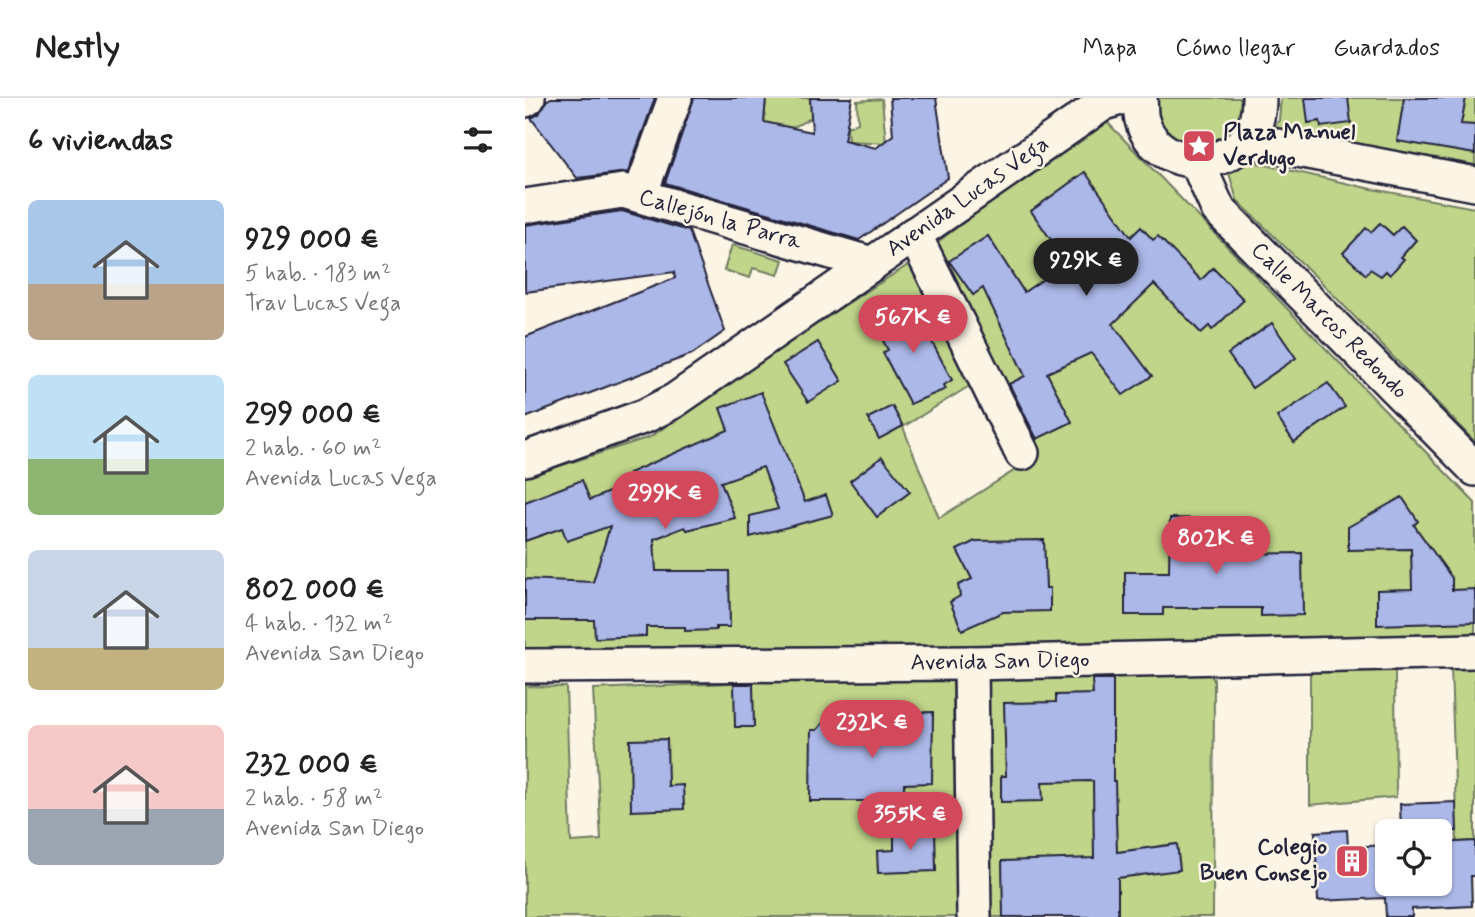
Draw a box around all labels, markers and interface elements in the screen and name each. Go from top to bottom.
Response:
text: Nestly [35,26,120,70]
text: Mapa [1082,33,1137,64]
text: Cómo llegar [1175,33,1295,64]
text: Guardados [1333,33,1440,64]
place label: Plaza Manuel Verdugo [1223,118,1356,174]
text: 6 viviendas [28,121,173,160]
icon: filters [459,121,497,159]
place icon: Plaza Manuel Verdugo [1180,127,1218,165]
street label: Avenida Lucas Vega [881,130,1056,266]
street label: Callejón la Parra [635,182,805,258]
text: 929 000 € [245,220,379,259]
icon: home [84,228,168,312]
street label: Calle Marcos Redondo [1244,236,1414,406]
pin: 929K € [1029,238,1143,298]
text: 929K € [1049,246,1123,276]
text: 5 hab. · 183 m² [245,259,391,289]
text: Trav Lucas Vega [245,289,401,319]
pin: 567K € [856,296,970,355]
text: 567K € [875,303,951,333]
text: 299 000 € [245,395,381,434]
icon: home [84,403,168,487]
text: 2 hab. · 60 m² [245,434,381,464]
text: Avenida Lucas Vega [245,464,437,494]
pin: 299K € [608,472,722,531]
text: 299K € [628,479,702,509]
pin: 802K € [1159,517,1273,576]
text: 802K € [1177,524,1255,554]
text: 802 000 € [245,570,385,609]
icon: home [84,578,168,662]
text: 4 hab. · 132 m² [245,609,392,639]
text: Avenida San Diego [245,639,424,669]
street label: Avenida San Diego [910,645,1090,679]
pin: 232K € [815,700,929,760]
text: 232K € [836,708,908,738]
text: 232 000 € [245,745,378,784]
icon: home [84,753,168,837]
text: 2 hab. · 58 m² [245,784,383,814]
pin: 355K € [853,792,967,852]
text: 355K € [874,800,946,830]
text: Avenida San Diego [245,814,424,844]
map controls [1375,819,1452,896]
button: locate [1375,819,1452,896]
place label: Colegio Buen Consejo [1200,833,1327,889]
building icon: Colegio Buen Consejo [1333,842,1371,880]

